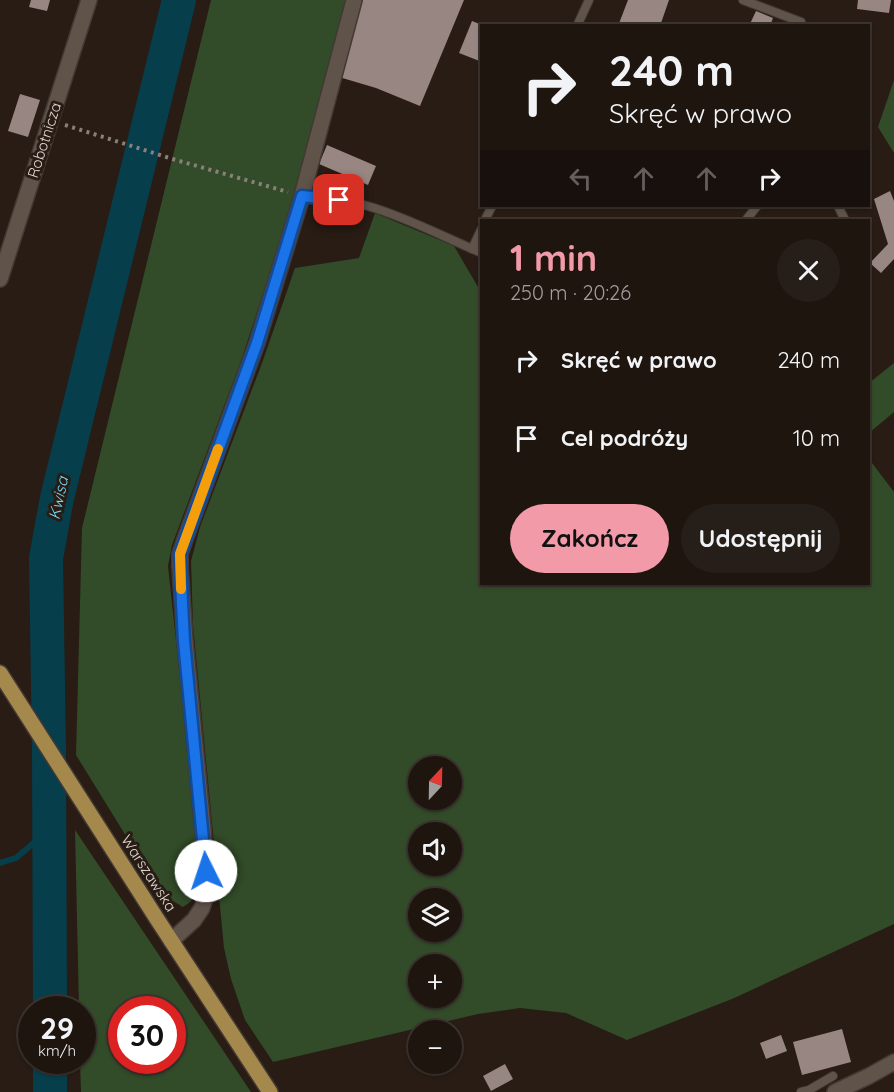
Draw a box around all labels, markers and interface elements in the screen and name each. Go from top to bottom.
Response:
text: 240 m [609,44,734,97]
icon: right [510,48,588,126]
text: Skręć w prawo [609,96,792,130]
street label: Robotnicza [23,100,65,180]
icon: left [564,162,597,195]
icon: ahead [627,162,660,195]
icon: ahead [690,162,723,195]
icon: right [753,162,786,195]
pin [313,174,364,225]
icon: arrive [322,183,355,216]
text: 1 min [510,235,597,280]
button: close [777,239,840,302]
text: 250 m · 20:26 [510,280,631,305]
icon: right [510,344,543,377]
text: Skręć w prawo [561,346,717,374]
text: 240 m [777,346,840,374]
icon: arrive [510,422,543,455]
text: Cel podróży [561,424,688,452]
text: 10 m [793,424,840,452]
water label: Kwisa [44,473,73,521]
button: Zakończ [510,504,669,573]
button: Udostępnij [681,504,840,573]
north arrow [408,756,462,810]
map controls [408,756,462,1074]
button: sound [408,822,462,876]
street label: Warszawska [117,831,181,915]
position arrow [174,839,238,903]
button: layers [408,888,462,942]
button: + [408,954,462,1008]
speed limit sign: 30 [108,996,186,1074]
text: 29 [40,1009,74,1047]
button: − [408,1020,462,1074]
text: km/h [38,1041,76,1060]

